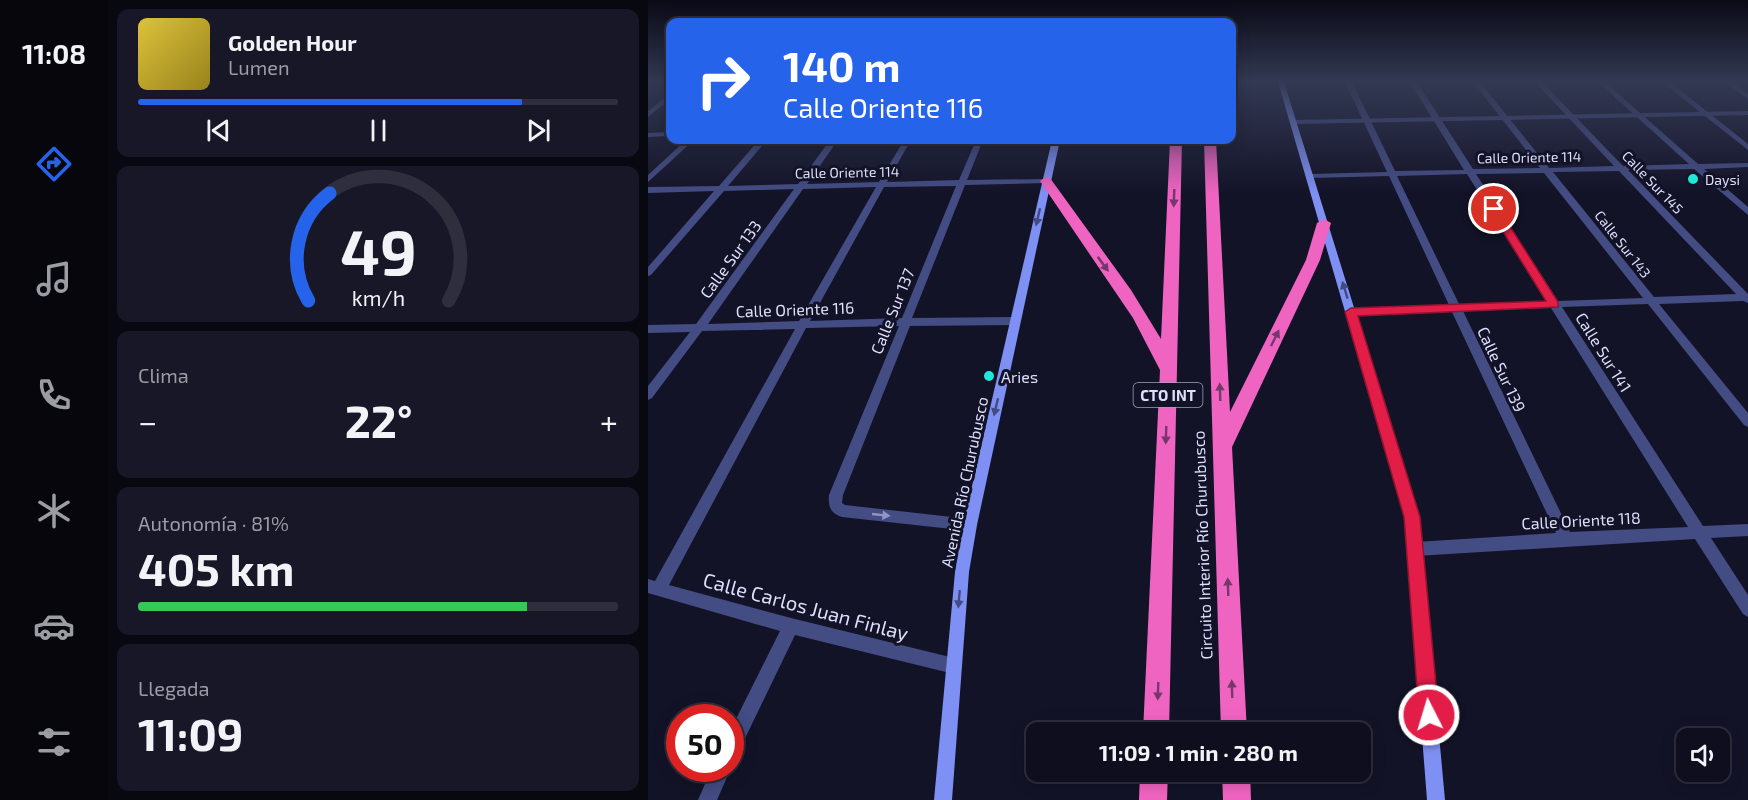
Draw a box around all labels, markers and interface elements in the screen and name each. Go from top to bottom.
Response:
text: Golden Hour [228,29,357,55]
text: 11:08 [22,37,86,69]
text: 140 m [783,40,900,90]
icon: right [684,42,762,120]
text: Lumen [228,55,290,79]
text: Calle Oriente 116 [783,91,983,123]
icon: previous [202,114,235,147]
icon: pause [362,114,395,147]
icon: next [522,114,555,147]
icon: directions [33,143,75,185]
street label: Calle Sur 145 [1619,147,1687,217]
street label: Calle Oriente 114 [1477,148,1581,166]
street label: Calle Oriente 114 [795,163,899,181]
place label: Daysi [1705,171,1740,188]
marker: Daysi [1686,172,1700,186]
pin [1468,183,1519,234]
one-way arrow [1170,188,1179,207]
icon: arrive [1477,192,1510,225]
street label: Calle Sur 143 [1591,207,1655,281]
one-way arrow [1033,208,1043,226]
text: 49 [340,213,416,288]
street label: Calle Sur 133 [695,216,765,302]
one-way arrow [1097,255,1109,271]
icon: music [33,258,75,300]
street label: Calle Sur 137 [866,265,918,357]
one-way arrow [1340,281,1349,299]
text: km/h [351,285,405,310]
street label: Calle Oriente 116 [735,297,855,321]
street label: Calle Sur 141 [1572,309,1636,395]
street label: Calle Sur 139 [1474,323,1530,415]
one-way arrow [1271,329,1280,346]
text: Clima [138,363,189,387]
place label: Aries [1001,367,1038,386]
marker: Aries [982,369,996,383]
icon: phone [33,374,75,416]
one-way arrow [1216,382,1225,401]
road number: CTO INT [1134,383,1202,407]
text: 22° [345,393,412,447]
street label: Avenida Río Churubusco [937,395,991,569]
one-way arrow [990,398,1000,417]
text: − [138,401,157,441]
text: + [600,401,618,441]
one-way arrow [1162,425,1171,444]
street label: Circuito Interior Río Churubusco [1189,430,1215,660]
icon: climate [33,490,75,532]
street label: Calle Oriente 118 [1521,507,1641,533]
text: Autonomía · 81% [138,511,289,535]
one-way arrow [871,511,890,520]
text: 405 km [138,541,294,595]
street label: Calle Carlos Juan Finlay [701,567,912,645]
one-way arrow [1223,577,1233,596]
one-way arrow [955,589,964,608]
icon: car [33,605,75,647]
text: Llegada [138,676,209,700]
one-way arrow [1228,679,1237,698]
one-way arrow [1153,682,1162,701]
position arrow [1397,683,1461,747]
speed limit sign: 50 [666,704,744,782]
text: 11:09 [138,706,243,760]
icon: filters [33,721,75,763]
map controls [1676,728,1730,782]
button: sound [1676,728,1730,782]
text: 11:09 · 1 min · 280 m [1099,739,1298,765]

